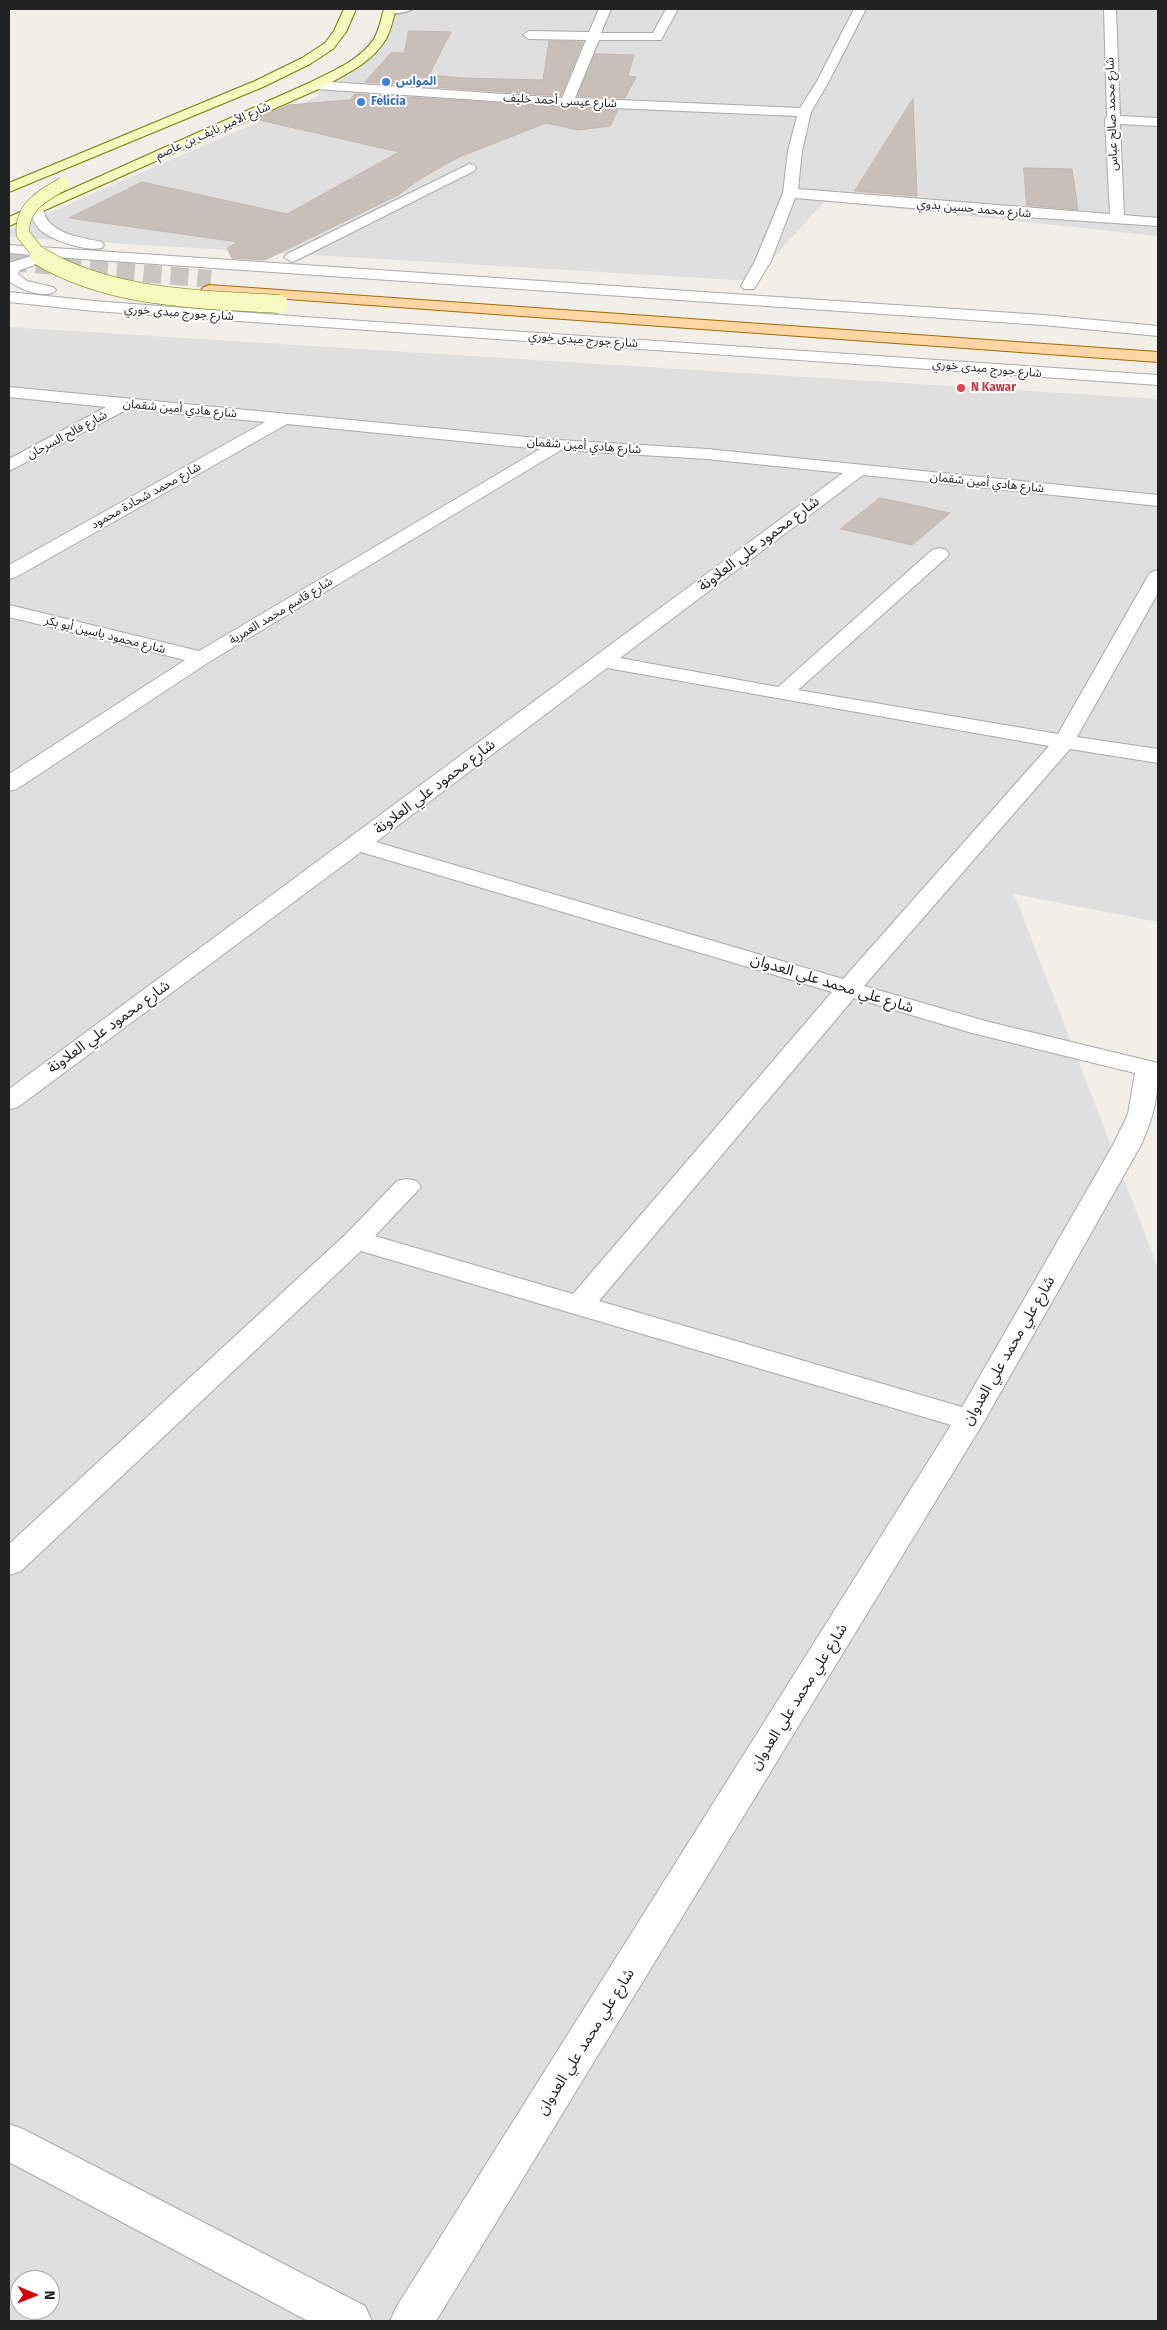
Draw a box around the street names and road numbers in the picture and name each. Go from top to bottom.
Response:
street label: شارع محمد صالح عباس [1103,57,1121,171]
street label: شارع عيسى أحمد خليف [503,91,617,111]
street label: شارع الأمير نايف بن عاصم [153,99,273,163]
street label: شارع محمد حسين بدوي [916,197,1032,221]
street label: شارع جورج مبدى خوري [124,302,234,324]
street label: شارع جورج مبدى خوري [528,329,638,351]
street label: شارع جورج مبدى خوري [932,357,1042,381]
street label: شارع هادي أمين شقمان [122,397,238,421]
street label: شارع فالح السرحان [24,408,110,462]
street label: شارع هادي أمين شقمان [526,435,642,457]
street label: شارع محمد شحادة محمود [88,460,204,532]
street label: شارع هادي أمين شقمان [929,470,1045,496]
street label: شارع محمود علي العلاونة [695,493,823,595]
street label: شارع قاسم محمد العمرية [227,574,335,648]
street label: شارع محمود ياسين أبو بكر [43,613,167,657]
street label: شارع محمود علي العلاونة [371,736,499,838]
street label: شارع علي محمد علي العدوان [748,951,916,1017]
street label: شارع محمود علي العلاونة [44,977,174,1077]
street label: شارع علي محمد علي العدوان [959,1273,1059,1429]
street label: شارع علي محمد علي العدوان [747,1620,851,1774]
street label: شارع علي محمد علي العدوان [534,1965,638,2119]

